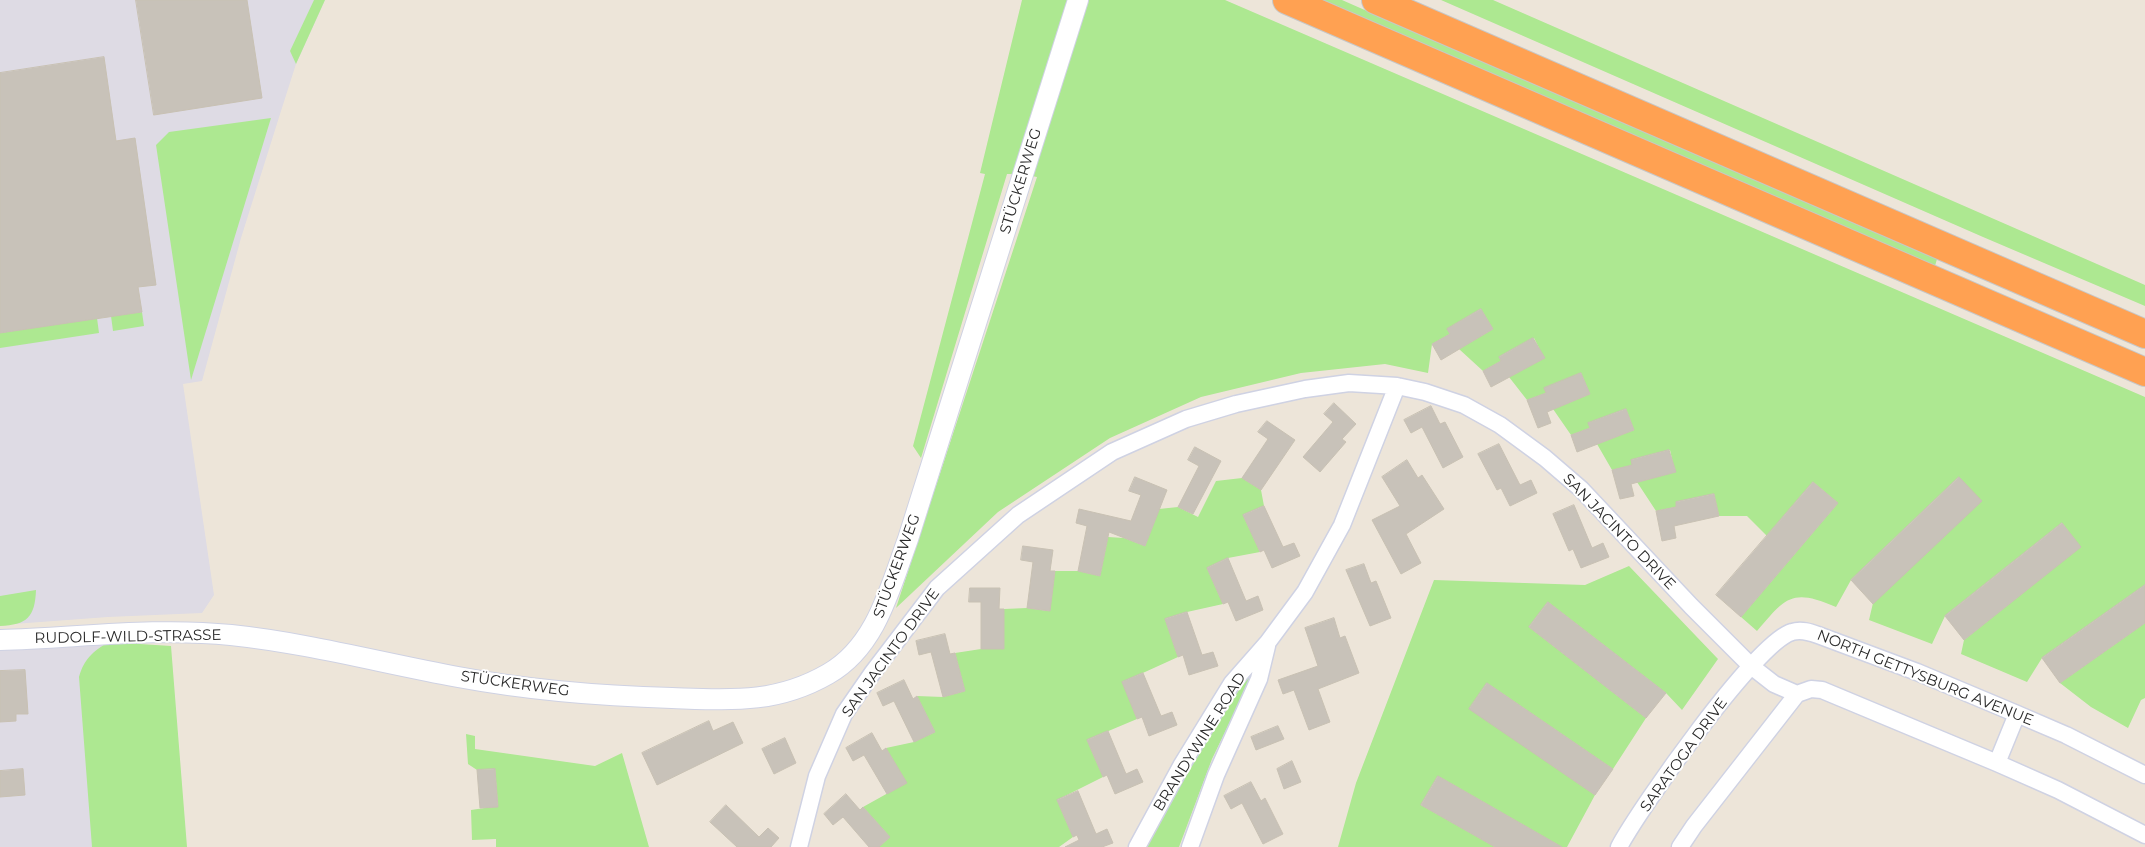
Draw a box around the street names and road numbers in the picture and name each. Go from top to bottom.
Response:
street label: STÜCKERWEG [996,126,1046,236]
street label: SAN JACINTO DRIVE [1559,470,1679,594]
street label: STÜCKERWEG [870,511,924,621]
street label: SAN JACINTO DRIVE [838,585,944,721]
street label: RUDOLF-WILD-STRASSE [34,626,222,648]
street label: NORTH GETTYSBURG AVENUE [1814,626,2036,730]
street label: STÜCKERWEG [459,667,571,701]
street label: BRANDYWINE ROAD [1150,669,1250,815]
street label: SARATOGA DRIVE [1637,695,1731,815]

